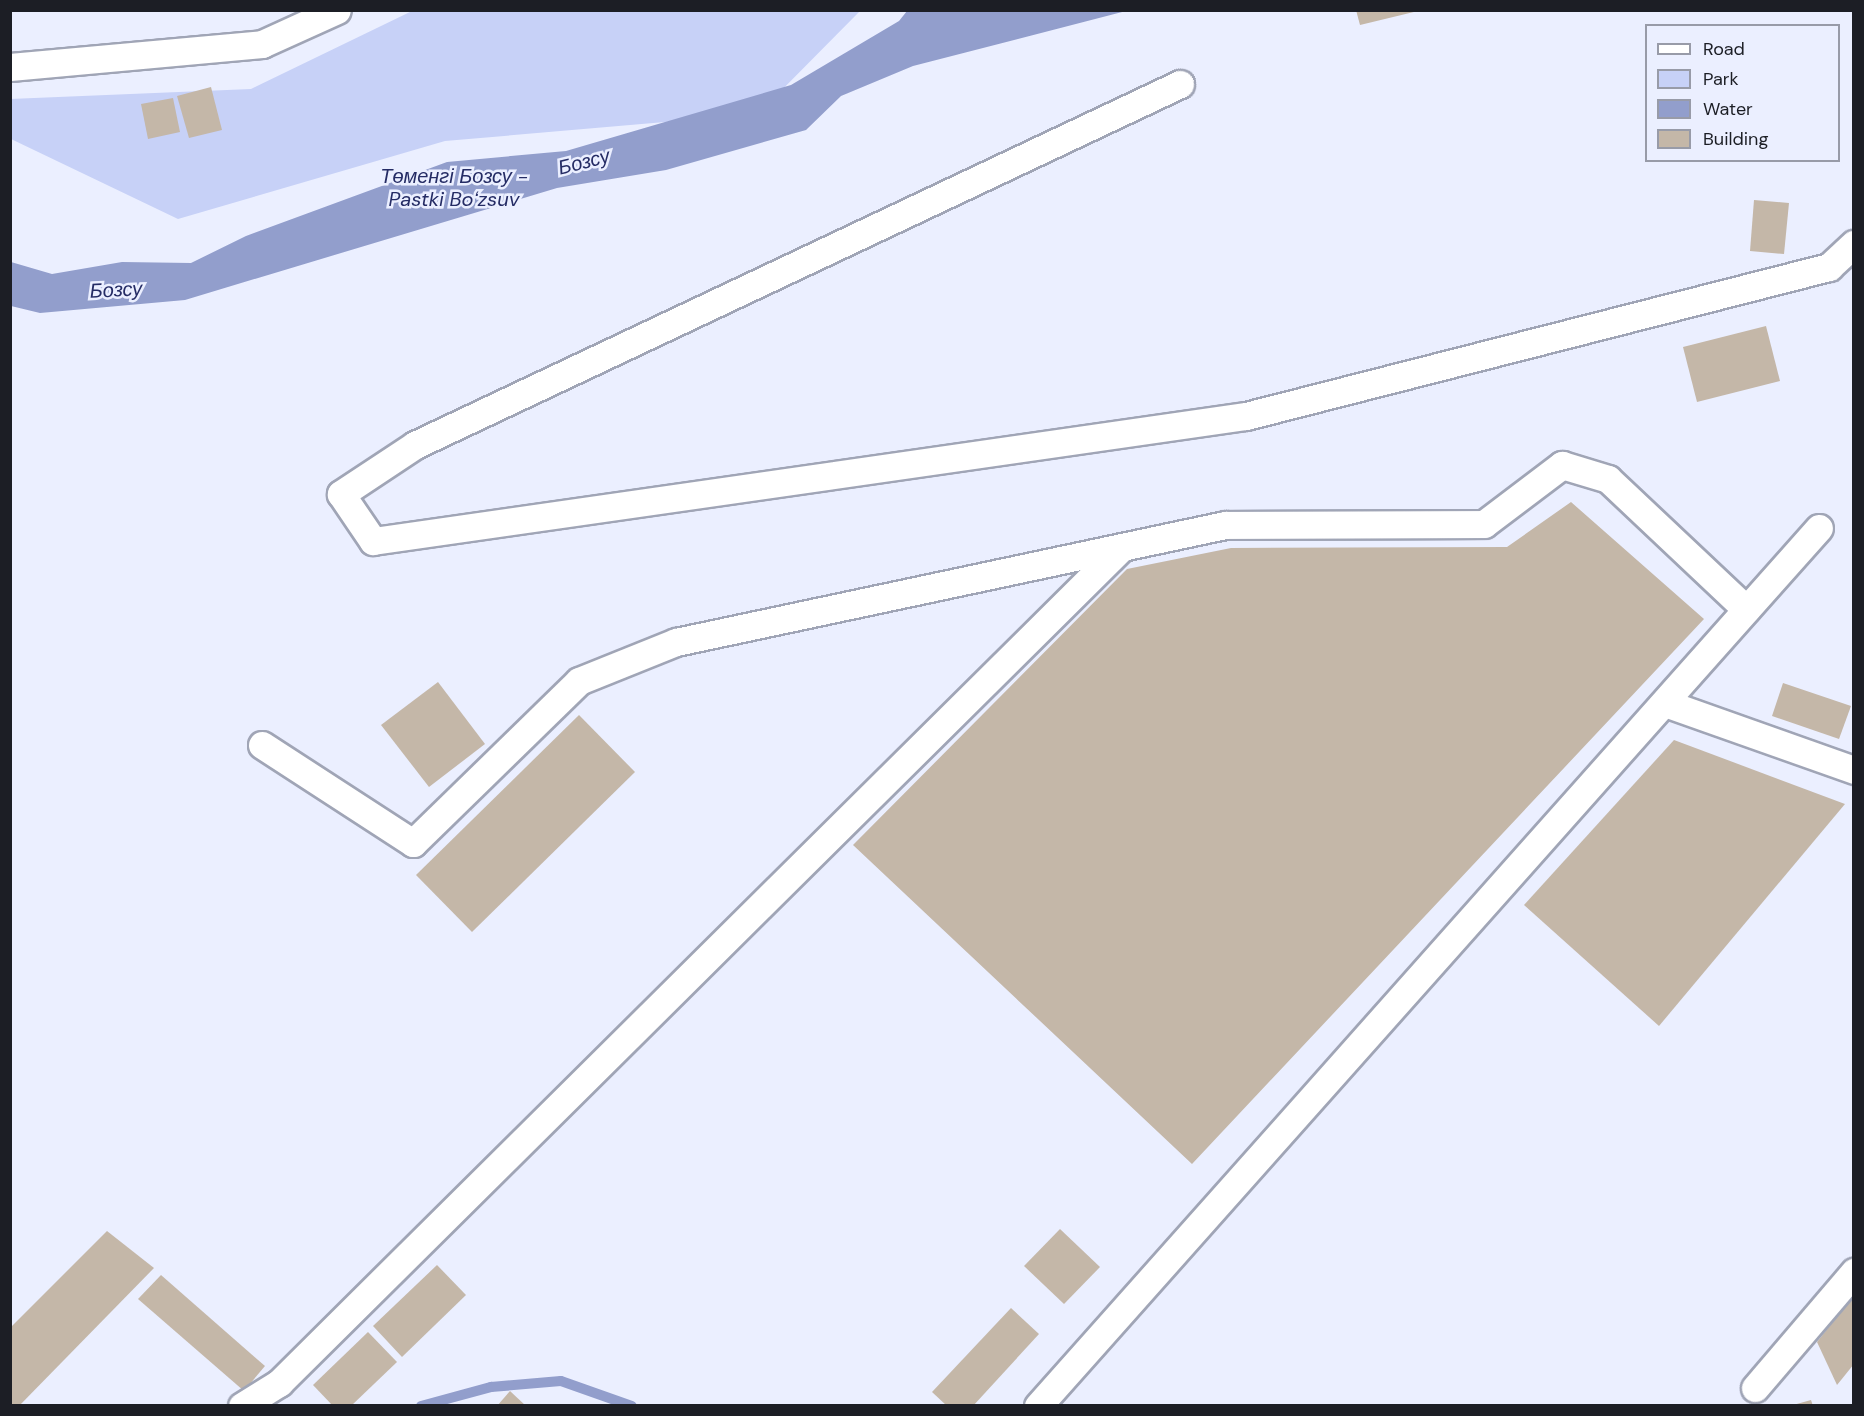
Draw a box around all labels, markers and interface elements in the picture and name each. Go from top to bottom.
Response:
legend [1645,24,1840,162]
text: Road [1703,37,1745,61]
text: Park [1703,67,1739,91]
text: Water [1703,97,1753,121]
text: Building [1703,127,1768,151]
water label: Бозсу [556,144,612,180]
water label: Төменгі Бозсу - Pastki Boʻzsuv [380,165,528,212]
water label: Бозсу [89,277,143,303]

